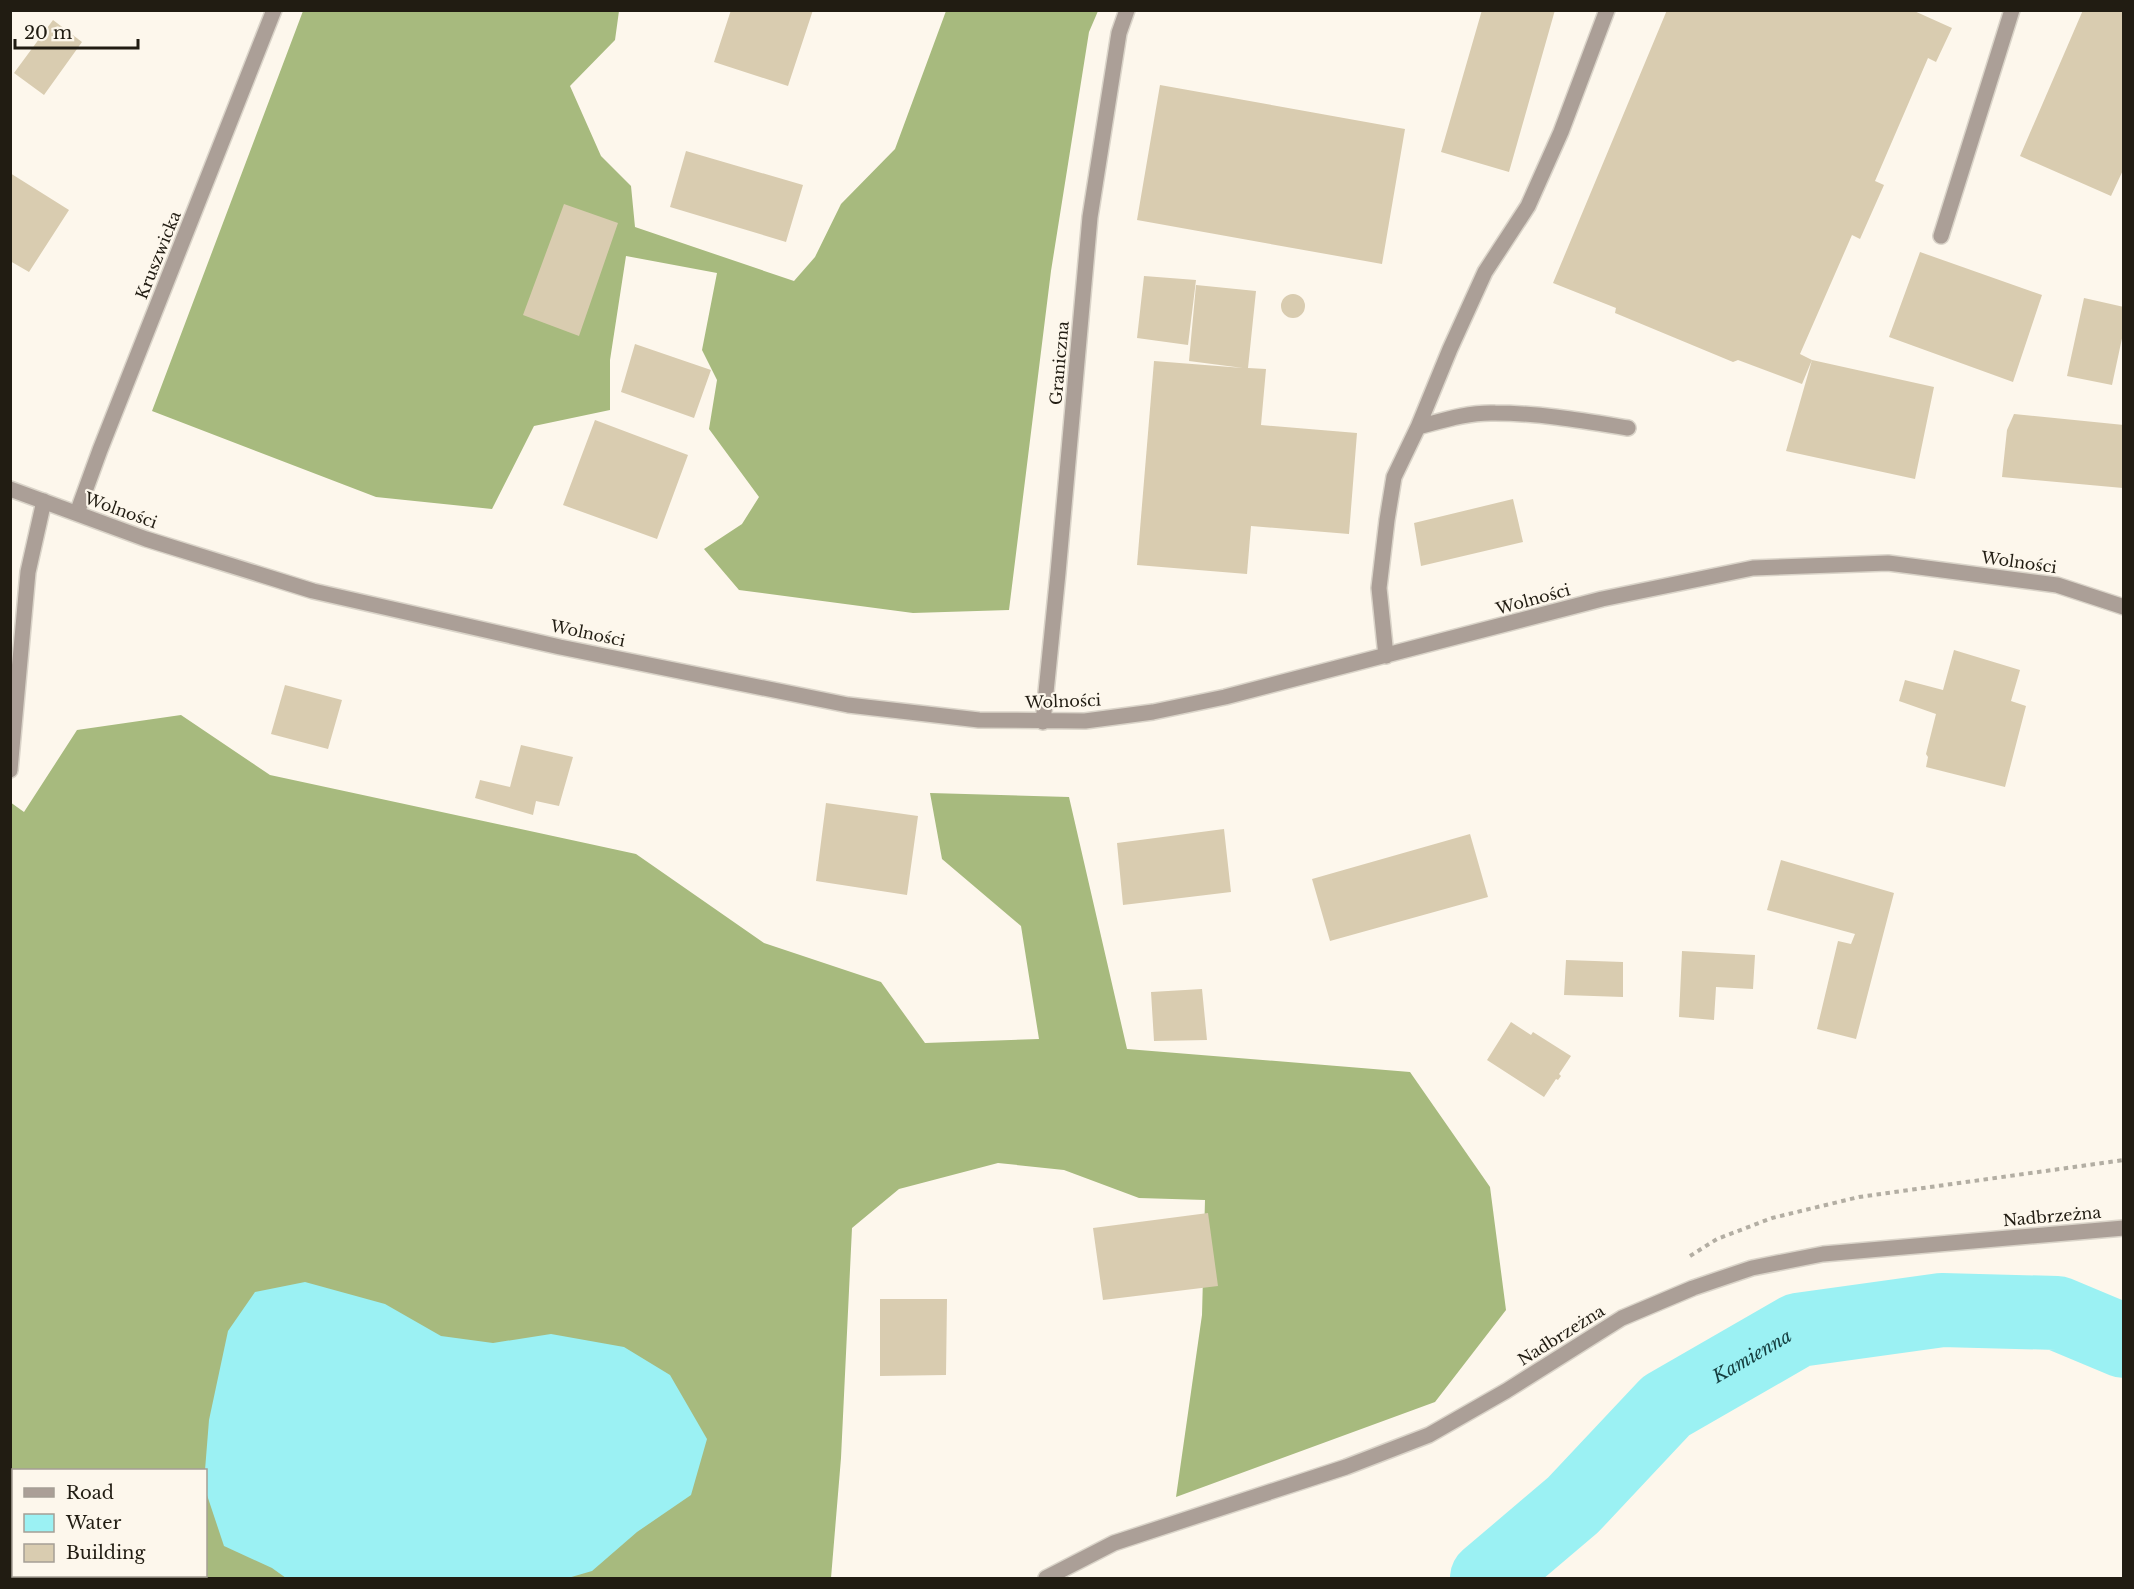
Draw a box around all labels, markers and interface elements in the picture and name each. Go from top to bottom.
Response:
scale bar [15,12,138,50]
text: 20 m [24,22,72,44]
street label: Kruszwicka [131,208,185,302]
street label: Graniczna [1045,320,1073,406]
street label: Wolności [81,487,161,533]
street label: Wolności [1979,547,2059,577]
street label: Wolności [1493,579,1573,619]
street label: Wolności [548,615,628,651]
street label: Wolności [1024,690,1102,712]
street label: Nadbrzeżna [2002,1202,2102,1230]
street label: Nadbrzeżna [1514,1300,1608,1370]
water label: Kamienna [1708,1325,1796,1388]
legend [12,1469,207,1577]
text: Road [66,1482,114,1504]
text: Water [65,1512,122,1534]
text: Building [66,1542,145,1564]

